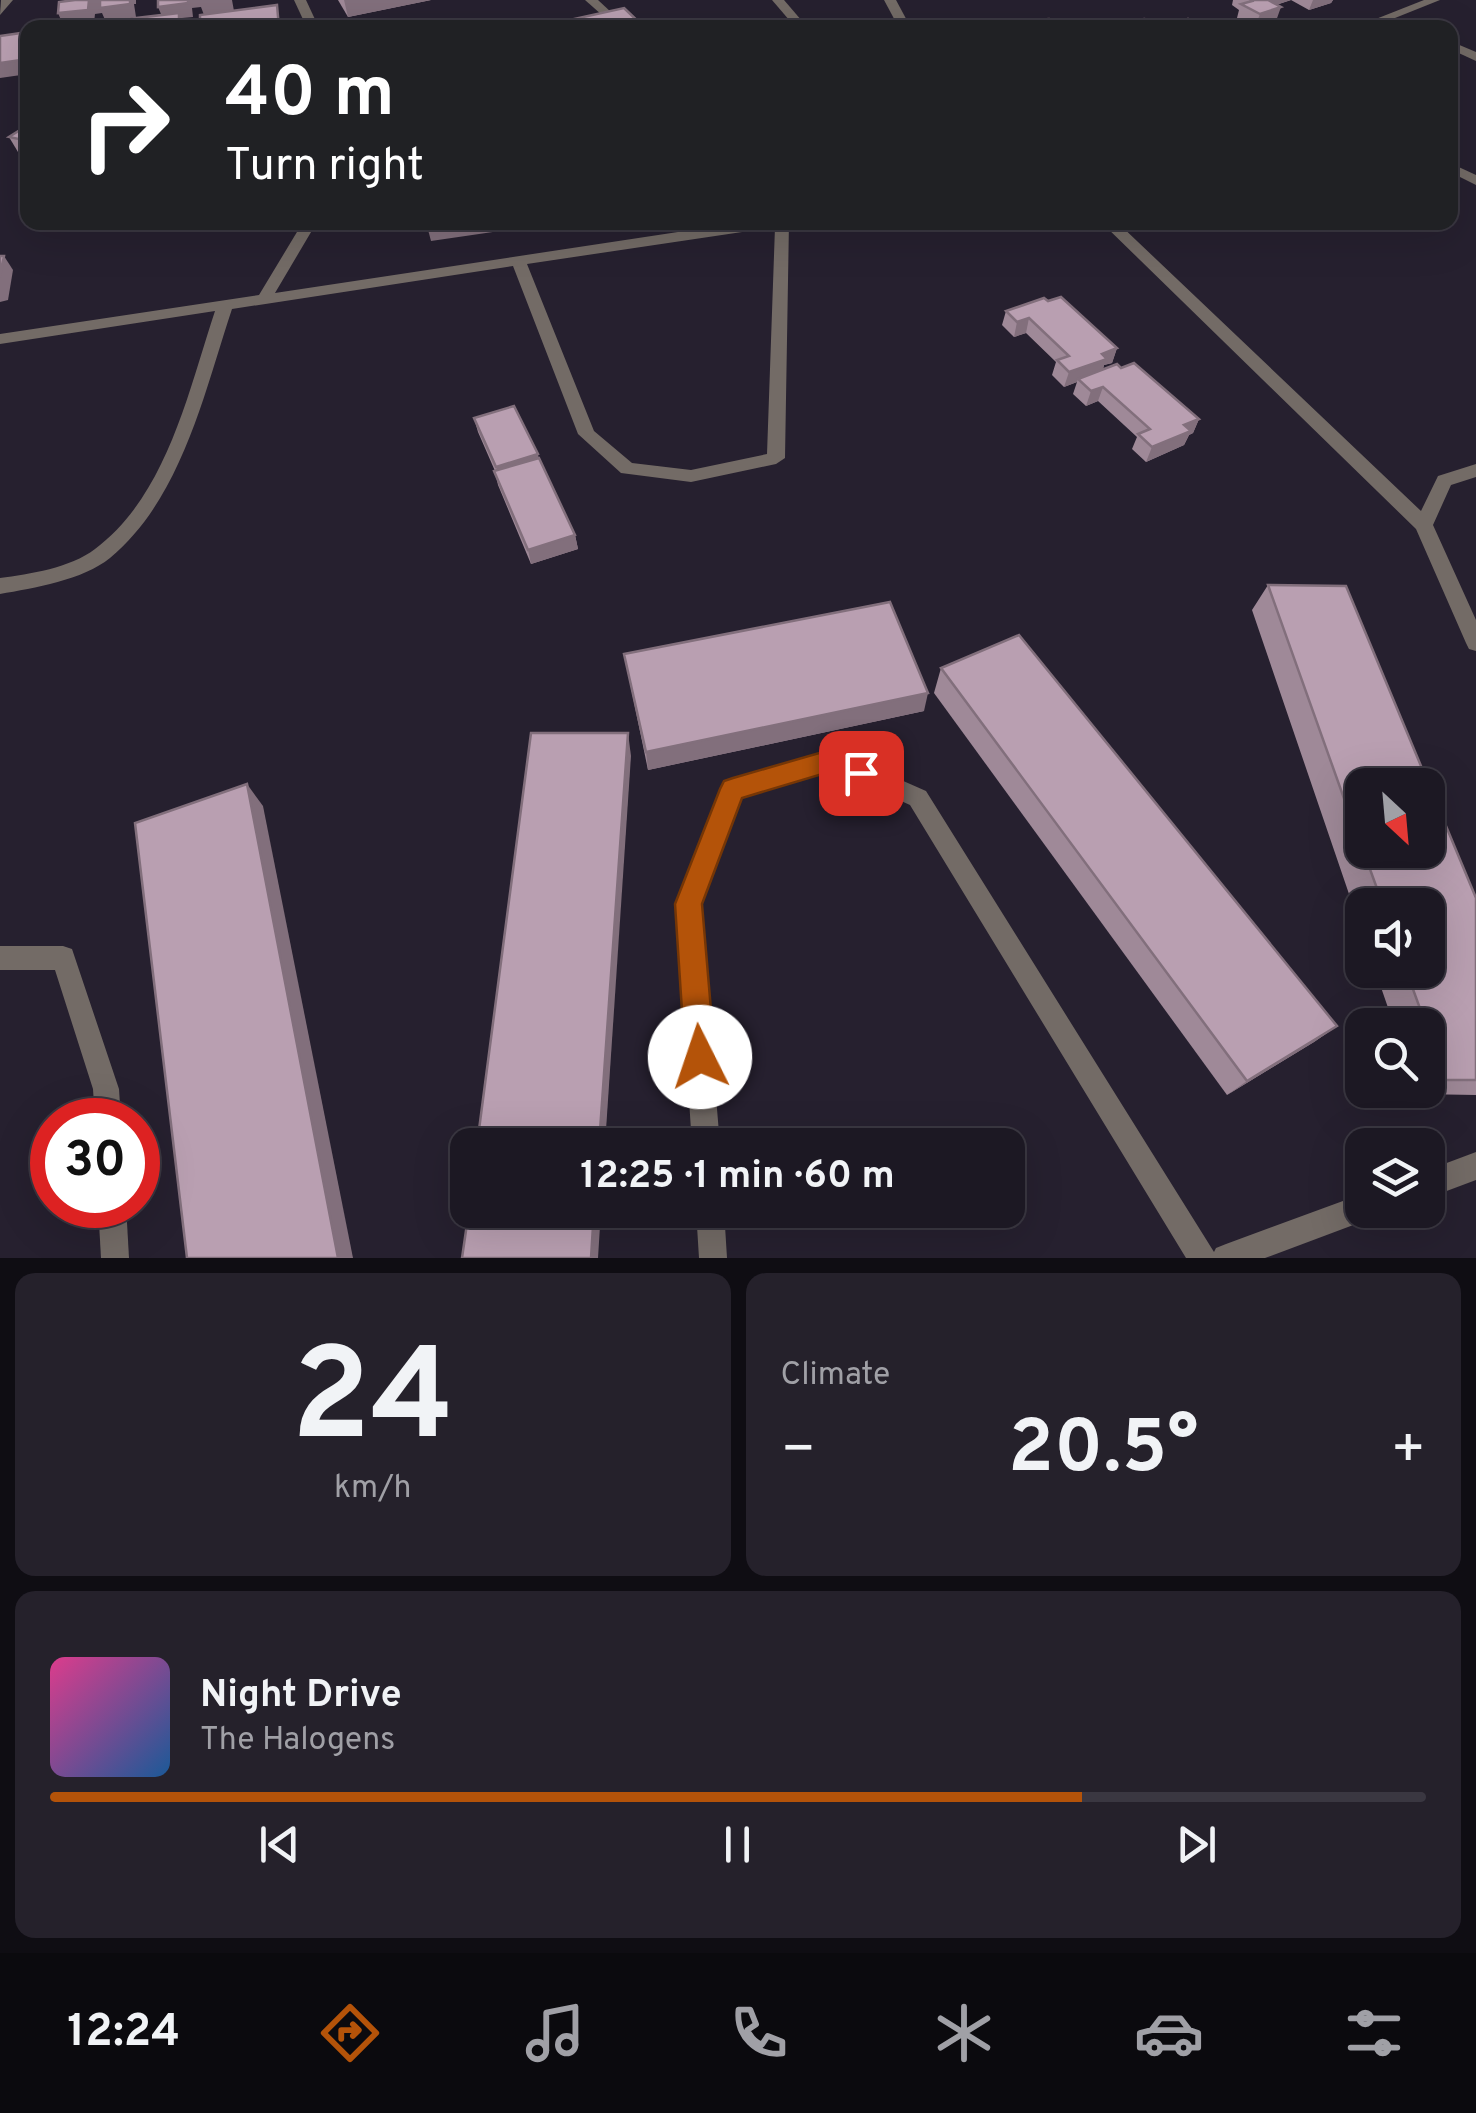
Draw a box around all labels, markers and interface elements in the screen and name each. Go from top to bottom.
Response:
text: 40 m [225,52,395,141]
icon: right [60,60,190,190]
text: Turn right [225,139,424,196]
pin [819,731,904,816]
icon: arrive [834,746,889,801]
north arrow [1345,768,1445,868]
map controls [1345,768,1445,1228]
button: sound [1345,888,1445,988]
position arrow [648,1005,752,1109]
button: search [1345,1008,1445,1108]
speed limit sign: 30 [30,1098,160,1228]
button: layers [1345,1128,1445,1228]
text: 12:25 · 1 min · 60 m [580,1153,895,1202]
text: 24 [291,1321,454,1486]
text: Climate [781,1356,890,1396]
text: 20.5° [1008,1404,1198,1499]
text: − [781,1417,816,1487]
text: + [1391,1417,1426,1487]
text: km/h [334,1469,412,1509]
text: Night Drive [200,1672,402,1721]
text: The Halogens [200,1721,395,1761]
icon: previous [252,1817,307,1872]
icon: pause [710,1817,765,1872]
icon: next [1169,1817,1224,1872]
icon: directions [315,1998,385,2068]
icon: music [520,1998,590,2068]
icon: phone [724,1998,794,2068]
icon: climate [929,1998,999,2068]
icon: car [1134,1998,1204,2068]
icon: filters [1339,1998,1409,2068]
text: 12:24 [67,2005,180,2062]

